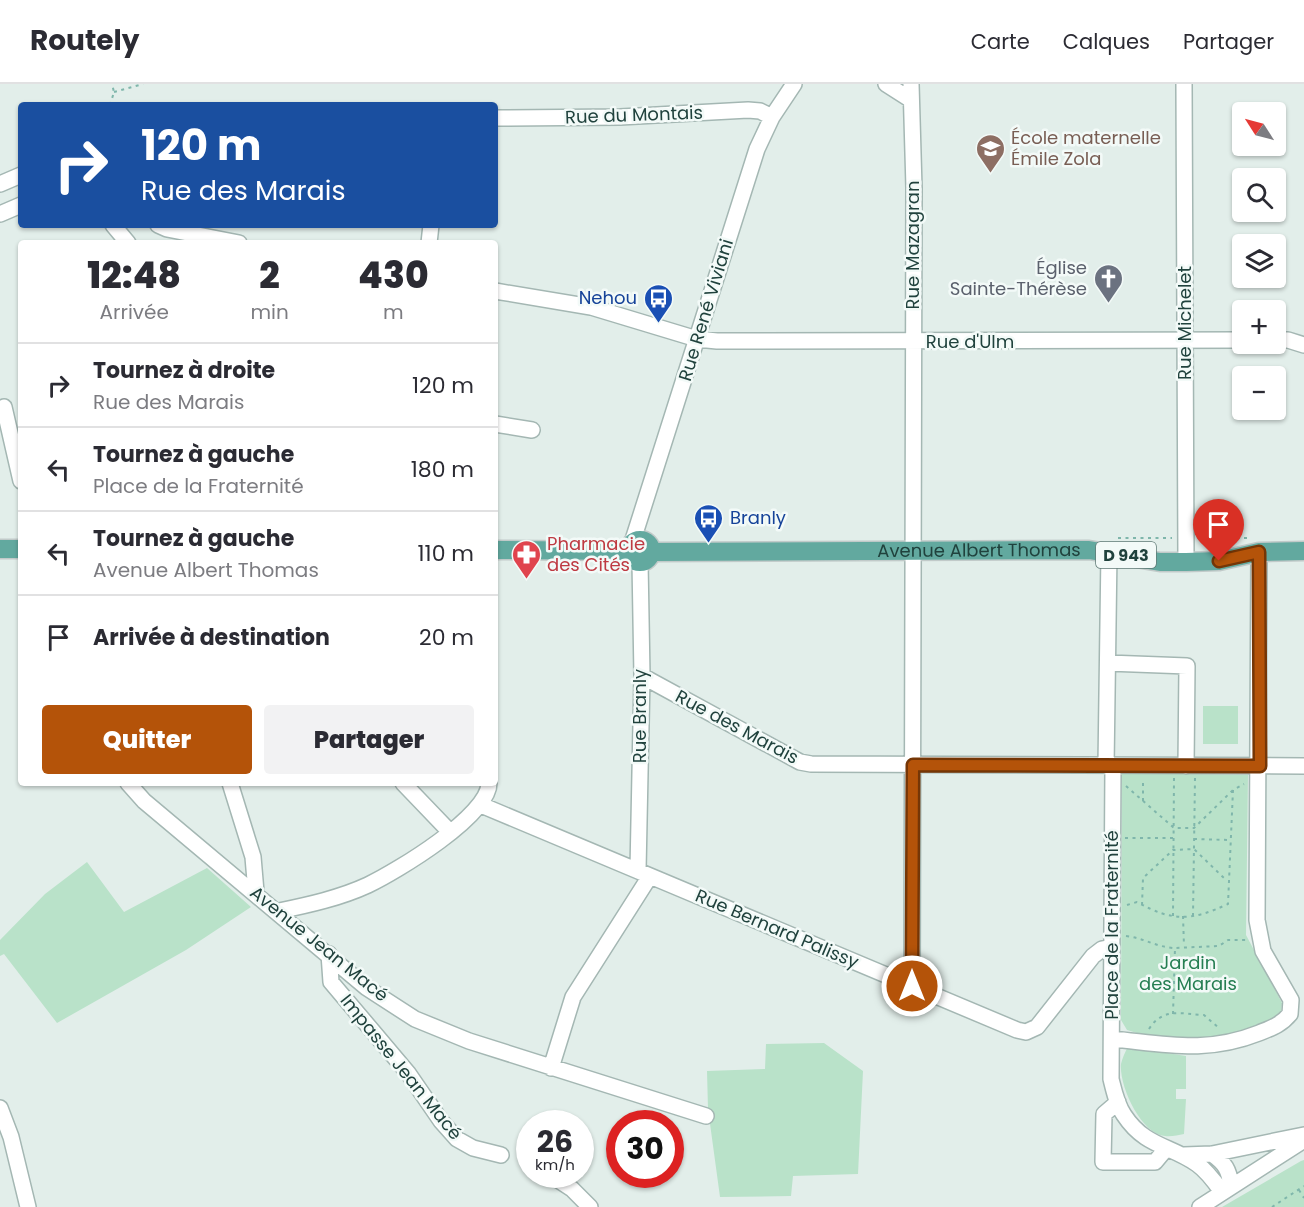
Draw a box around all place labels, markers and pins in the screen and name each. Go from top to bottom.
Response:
place label: École maternelle Émile Zola [1011,125,1161,171]
school or university icon: École maternelle Émile Zola [974,132,1006,174]
place label: Église Sainte-Thérèse [950,255,1087,301]
church icon: Église Sainte-Thérèse [1092,262,1124,304]
bus stop icon: Nehou [642,282,674,324]
place label: Nehou [579,285,637,310]
pin [1193,499,1244,561]
bus stop icon: Branly [693,502,725,544]
place label: Branly [730,505,786,530]
place label: Pharmacie des Cités [547,531,645,577]
pharmacy icon: Pharmacie des Cités [510,538,542,580]

